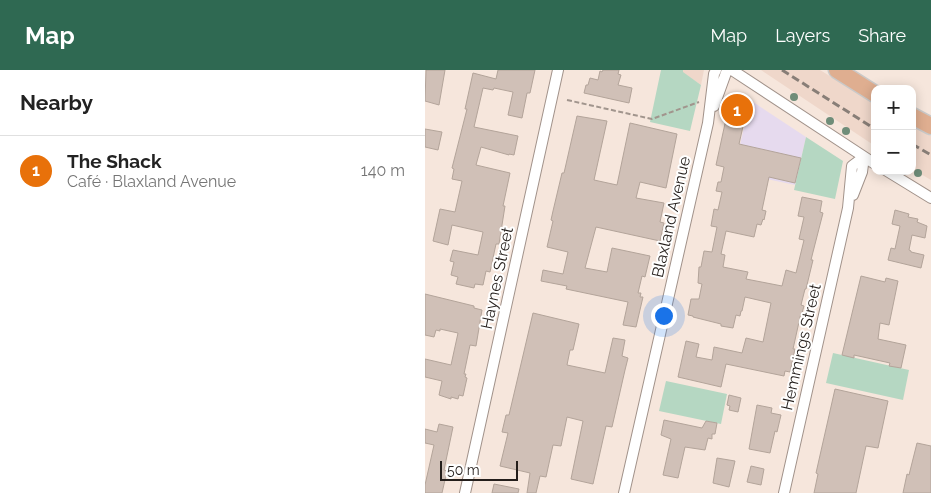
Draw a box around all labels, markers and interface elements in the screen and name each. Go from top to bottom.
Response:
text: Map [25,21,75,50]
text: Map [711,25,747,46]
text: Layers [775,25,830,46]
text: Share [858,25,906,46]
map controls [871,85,916,175]
button: + [871,85,916,130]
text: Nearby [20,90,93,115]
pin: 1 [721,91,753,129]
button: − [871,130,916,175]
text: The Shack [67,150,161,172]
street label: Blaxland Avenue [648,155,694,279]
text: 1 [32,161,40,180]
text: 140 m [361,161,405,180]
text: Café · Blaxland Avenue [67,172,236,191]
street label: Haynes Street [477,225,517,331]
street label: Hemmings Street [777,281,825,412]
your location [651,303,677,329]
scale bar [440,458,517,481]
text: 50 m [447,462,480,478]

